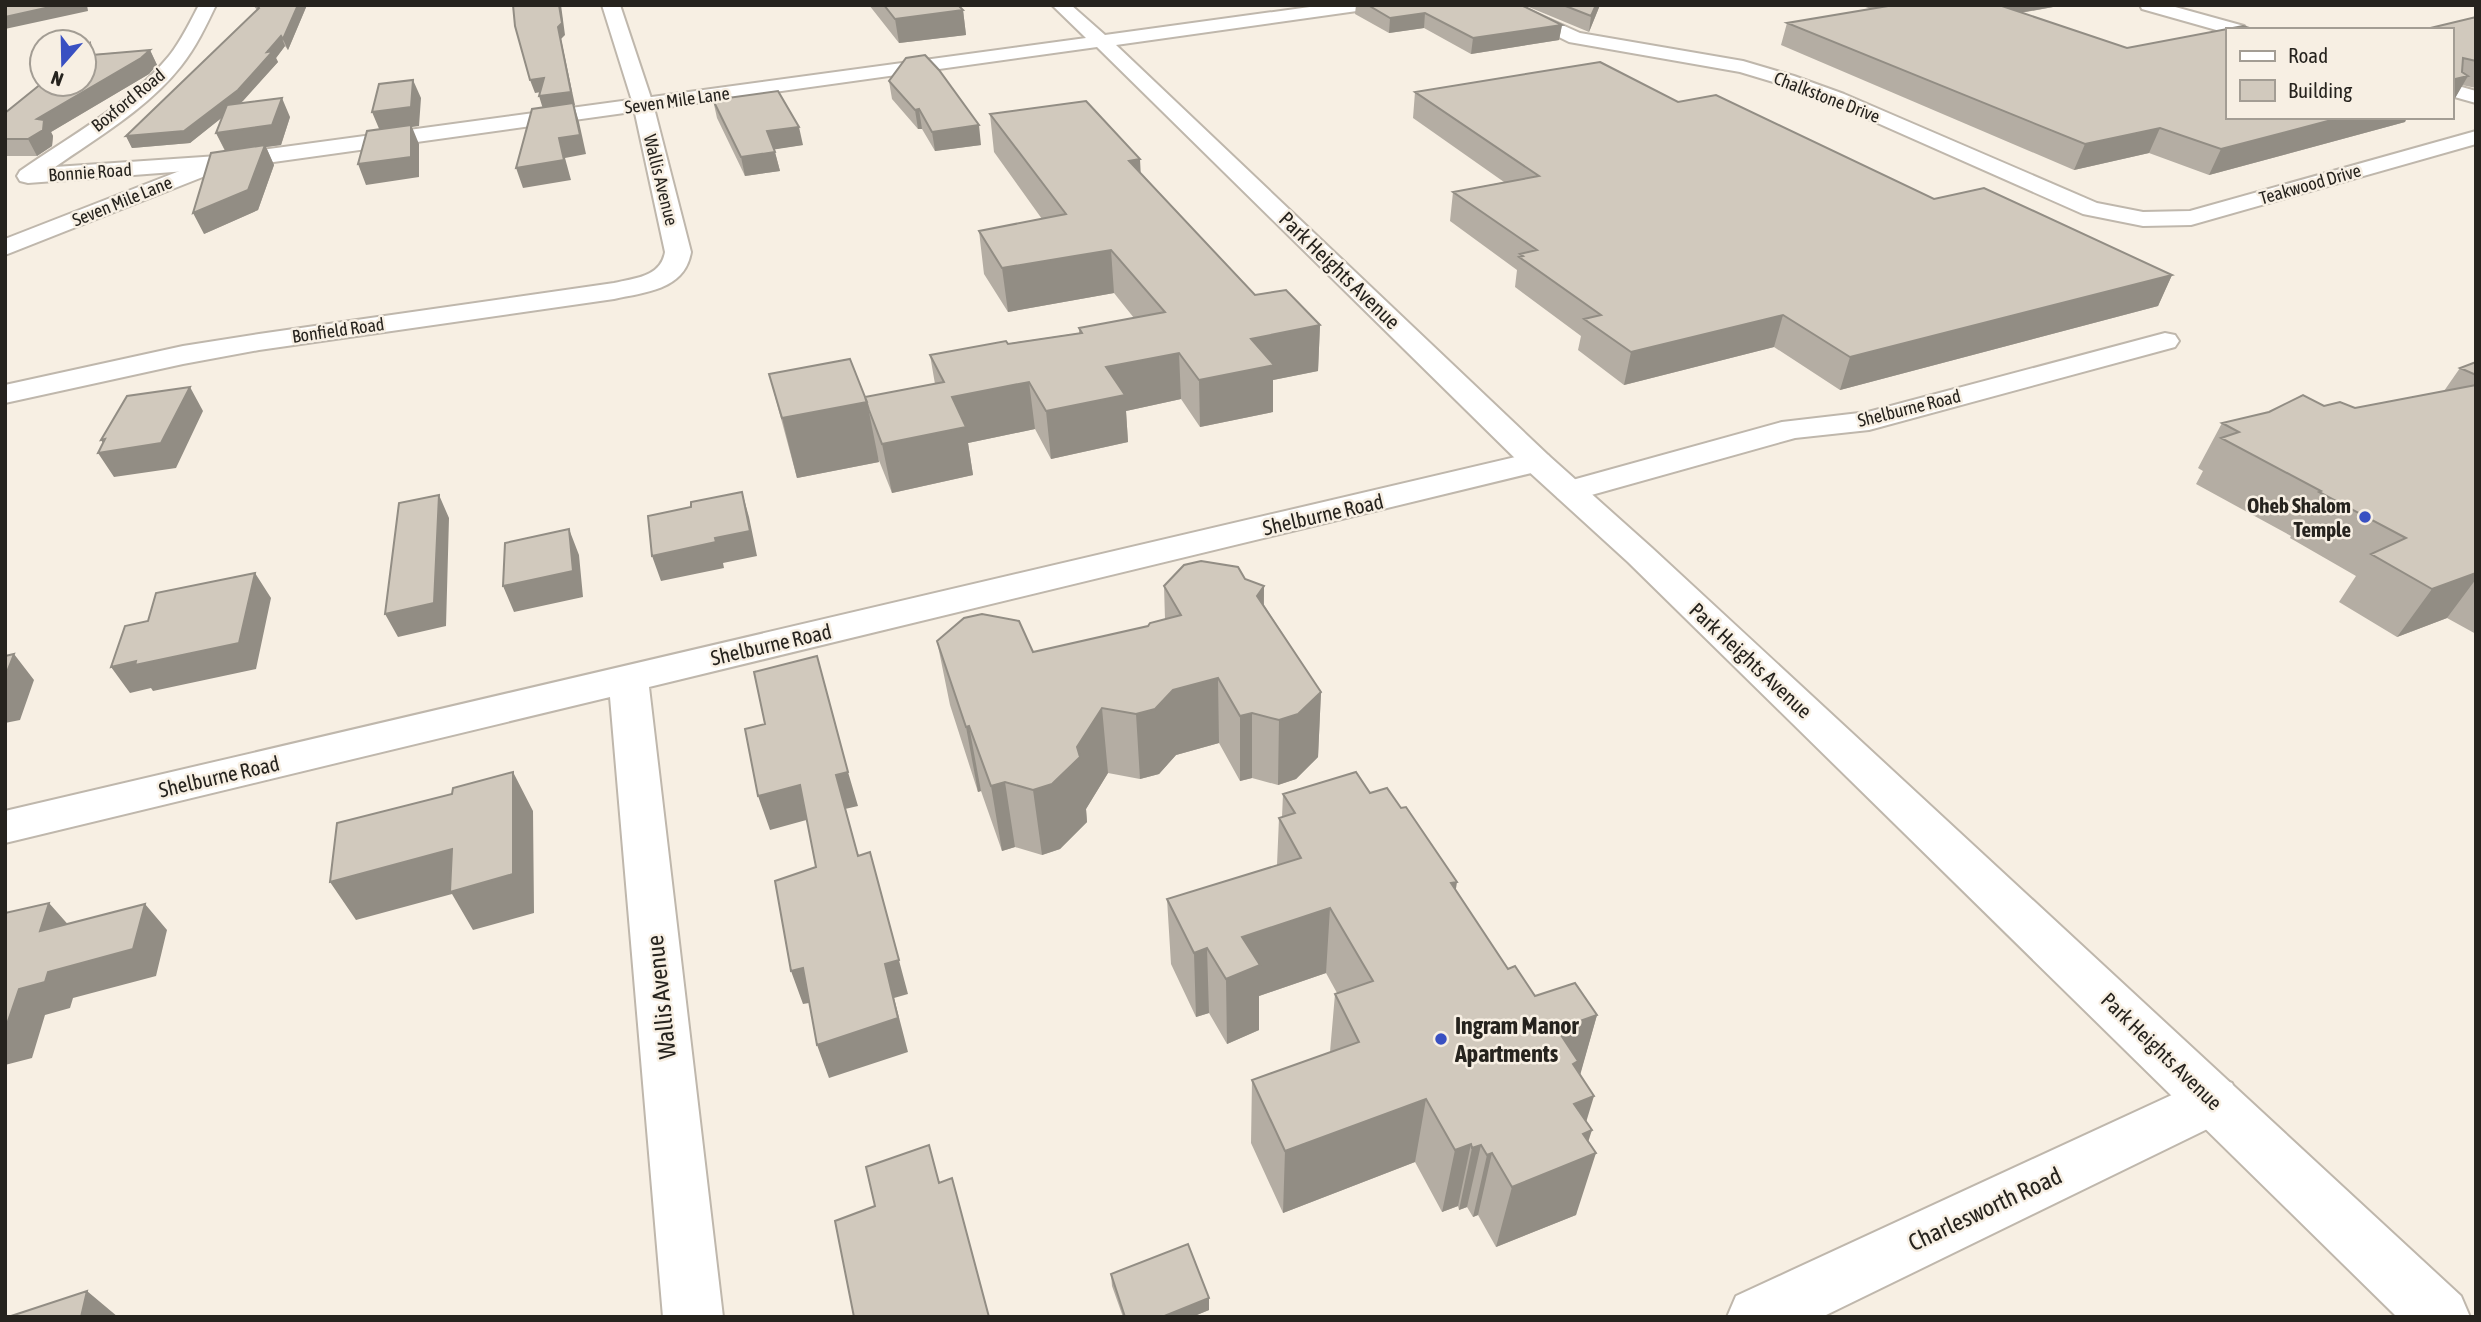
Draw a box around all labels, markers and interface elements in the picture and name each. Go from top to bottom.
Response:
north arrow [28,28,98,98]
legend [2226,28,2453,119]
text: Road [2288,43,2328,67]
street label: Boxford Road [87,64,169,136]
text: N [48,67,66,91]
street label: Chalkstone Drive [1771,67,1883,127]
text: Building [2288,78,2352,102]
street label: Seven Mile Lane [623,82,731,118]
street label: Wallis Avenue [640,132,682,228]
street label: Bonnie Road [48,159,132,185]
street label: Teakwood Drive [2257,159,2363,209]
street label: Seven Mile Lane [69,171,175,231]
street label: Park Heights Avenue [1275,206,1405,334]
street label: Bonfield Road [291,313,385,347]
street label: Shelburne Road [1855,385,1963,431]
street label: Shelburne Road [1260,488,1386,540]
place label: Oheb Shalom Temple [2247,493,2351,541]
marker: Oheb Shalom Temple [2357,509,2373,525]
street label: Park Heights Avenue [1685,597,1817,723]
street label: Shelburne Road [708,618,834,670]
street label: Shelburne Road [156,750,282,802]
street label: Wallis Avenue [641,934,681,1060]
street label: Park Heights Avenue [2097,987,2227,1115]
place label: Ingram Manor Apartments [1454,1012,1580,1067]
marker: Ingram Manor Apartments [1433,1031,1449,1047]
street label: Charlesworth Road [1904,1162,2066,1256]

